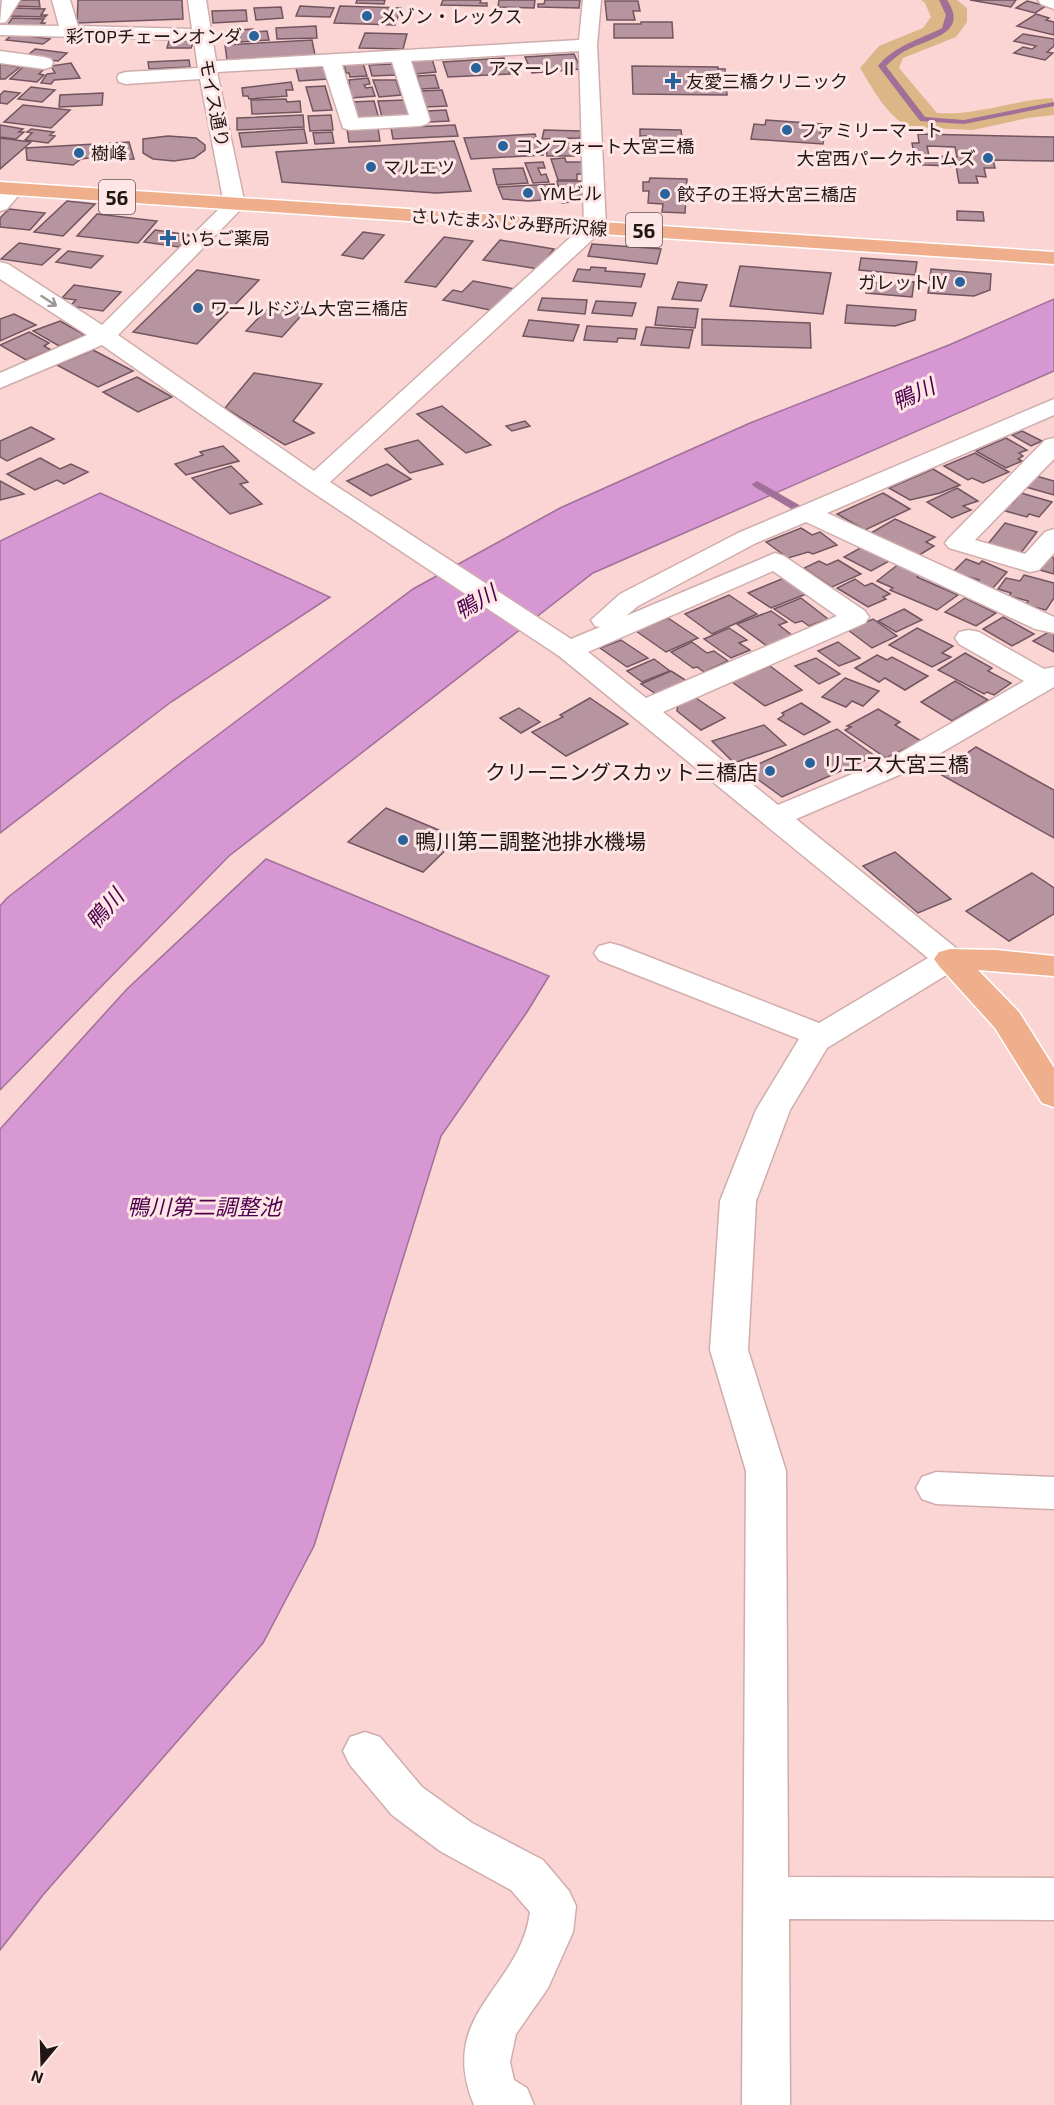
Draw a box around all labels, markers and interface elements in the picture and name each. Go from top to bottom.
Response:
place label: メゾン・レックス [379,5,522,27]
marker: メゾン・レックス [360,9,374,23]
place label: 彩TOPチェーンオンダ [66,25,242,47]
marker: 彩TOPチェーンオンダ [247,29,261,43]
street label: モイス通り [196,57,234,149]
place label: アマーレⅡ [488,57,578,79]
marker: アマーレⅡ [469,61,483,75]
place label: 友愛三橋クリニック [686,70,848,92]
marker: 友愛三橋クリニック [664,72,682,90]
place label: ファミリーマート [799,119,943,141]
marker: ファミリーマート [780,123,794,137]
place label: コンフォート大宮三橋 [515,135,694,157]
marker: コンフォート大宮三橋 [496,139,510,153]
place label: 樹峰 [91,142,127,164]
marker: 樹峰 [72,146,86,160]
place label: 大宮西パークホームズ [797,147,976,169]
marker: 大宮西パークホームズ [981,151,995,165]
place label: マルエツ [383,156,455,178]
marker: マルエツ [364,160,378,174]
road number: 56 [99,180,135,214]
place label: YMビル [540,182,602,204]
place label: 餃子の王将大宮三橋店 [677,183,857,205]
marker: YMビル [521,186,535,200]
marker: 餃子の王将大宮三橋店 [658,187,672,201]
street label: さいたまふじみ野所沢線 [410,204,608,240]
road number: 56 [626,213,662,247]
place label: いちご薬局 [180,227,270,249]
marker: いちご薬局 [161,231,175,245]
place label: ガレットⅣ [858,271,948,293]
marker: ガレットⅣ [953,275,967,289]
one-way arrow [40,295,57,307]
place label: ワールドジム大宮三橋店 [210,297,408,319]
marker: ワールドジム大宮三橋店 [191,301,205,315]
water label: 鴨川 [888,371,940,414]
water label: 鴨川 [449,578,502,623]
place label: リエス大宮三橋 [822,751,969,776]
marker: リエス大宮三橋 [803,756,817,770]
place label: クリーニングスカット三橋店 [485,759,758,784]
marker: クリーニングスカット三橋店 [763,764,777,778]
place label: 鴨川第二調整池排水機場 [415,828,646,853]
marker: 鴨川第二調整池排水機場 [396,833,410,847]
water label: 鴨川 [80,881,130,933]
water label: 鴨川第二調整池 [127,1193,283,1219]
north arrow [12,2033,72,2093]
text: N [28,2067,46,2089]

